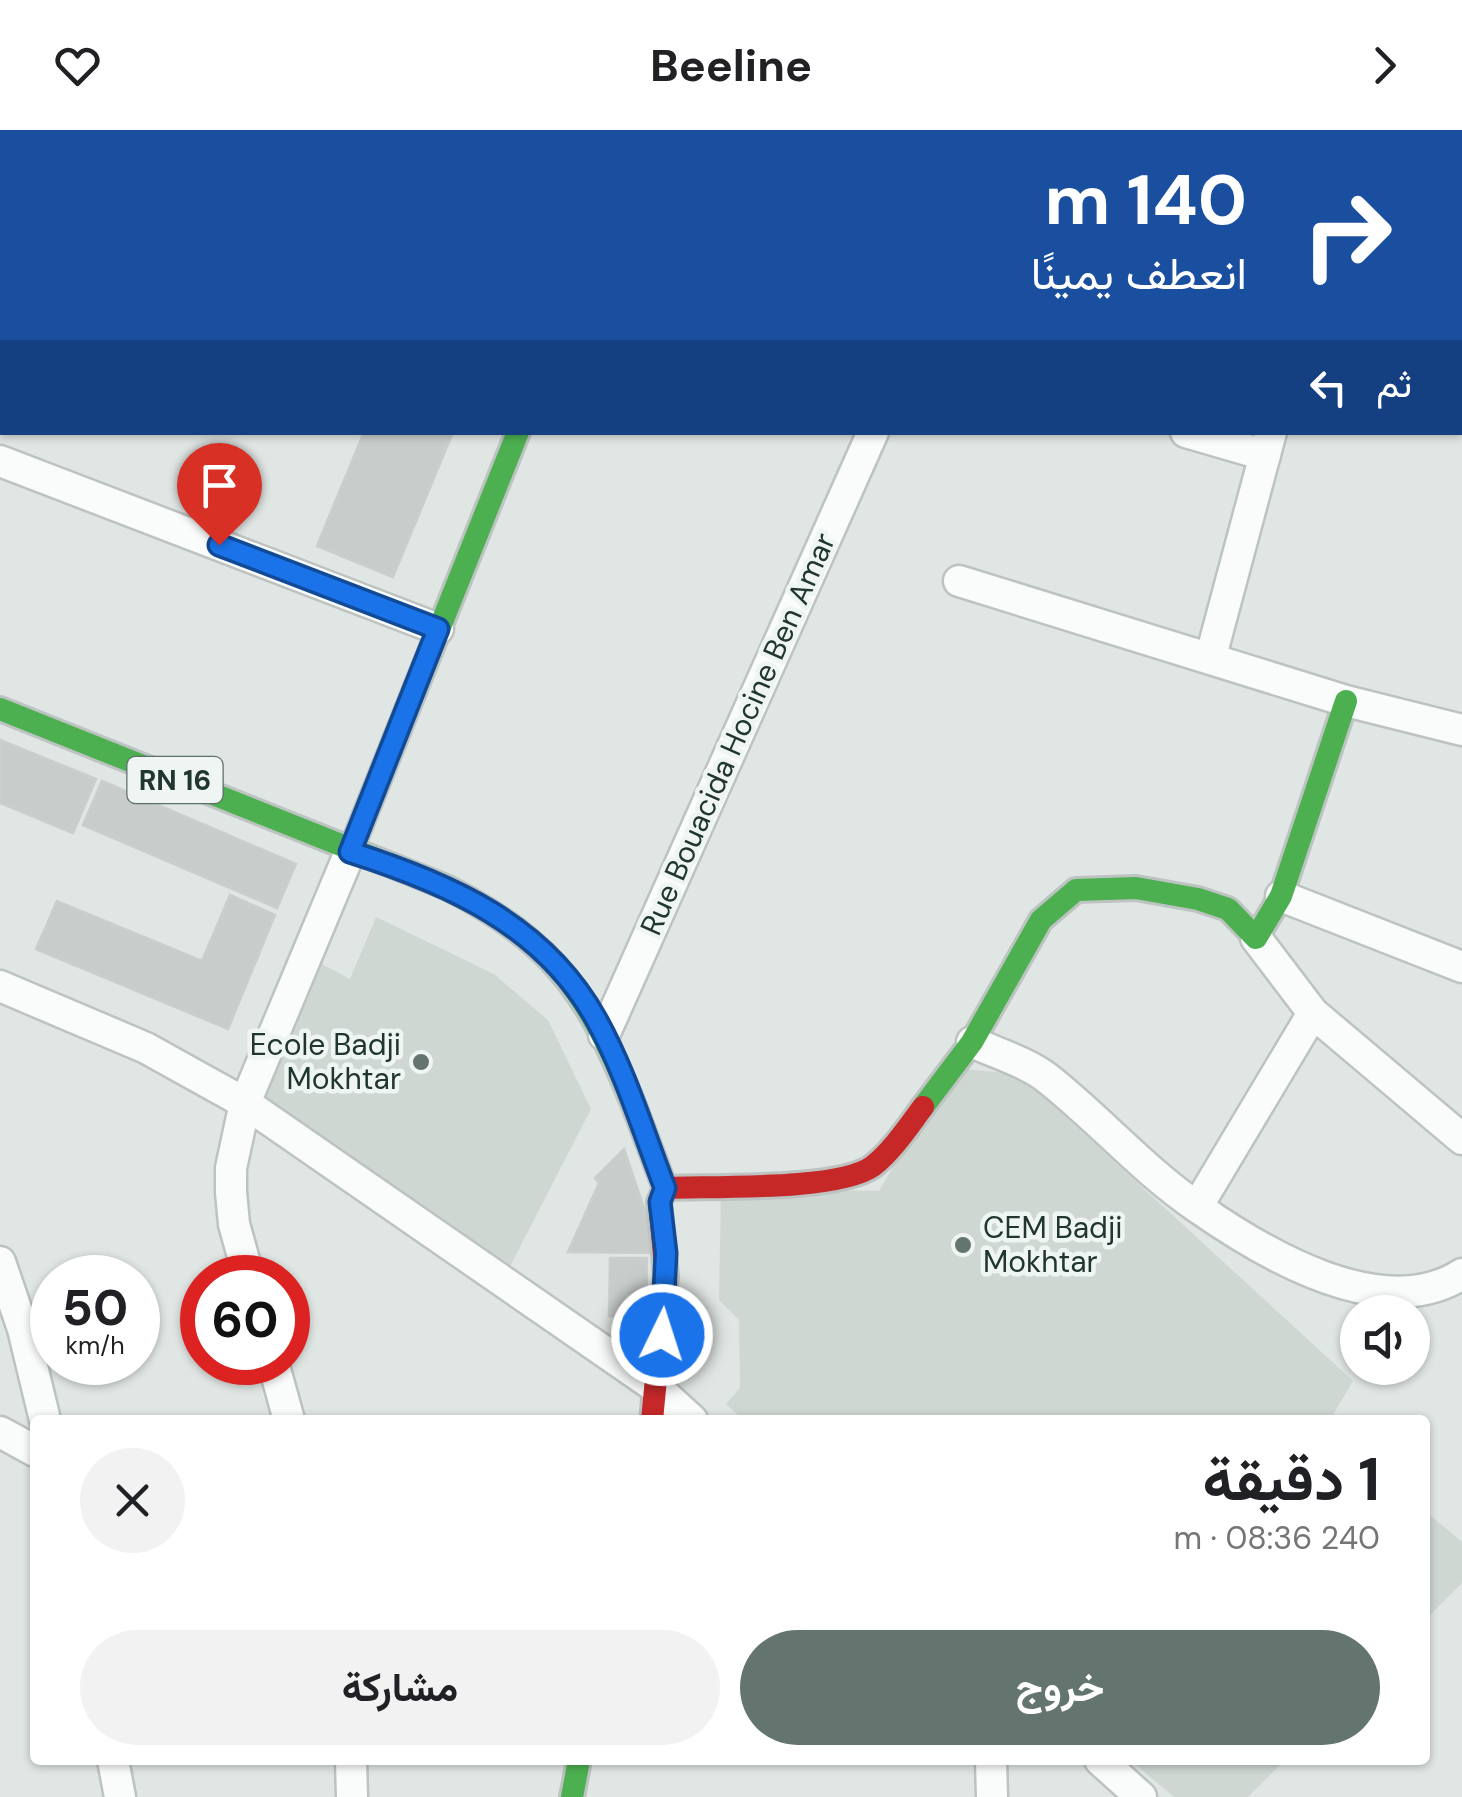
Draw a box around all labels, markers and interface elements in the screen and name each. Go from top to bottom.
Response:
text: Beeline [650,36,812,95]
icon: heart [50,38,105,93]
icon: forward [1357,38,1412,93]
text: 140 m [1044,155,1247,246]
icon: right [1282,170,1412,300]
text: انعطف يمينًا [1031,244,1247,303]
text: ثم [1376,359,1412,409]
icon: left [1301,360,1356,415]
pin [177,443,262,546]
icon: arrive [192,458,247,513]
street label: Rue Bouacida Hocine Ben Amar [631,527,844,941]
road number: RN 16 [128,757,222,803]
place label: Ecole Badji Mokhtar [250,1025,401,1098]
marker: Ecole Badji Mokhtar [410,1051,432,1073]
place label: CEM Badji Mokhtar [983,1208,1122,1281]
marker: CEM Badji Mokhtar [952,1234,974,1256]
speed limit sign: 60 [180,1255,310,1385]
text: 50 [62,1275,128,1341]
position arrow [610,1283,714,1387]
map controls [1340,1295,1430,1385]
button: sound [1340,1295,1430,1385]
text: km/h [65,1329,125,1362]
text: 1 دقيقة [1203,1440,1380,1519]
button: close [80,1448,185,1553]
text: 240 m · 08:36 [1174,1517,1380,1559]
button: مشاركة [80,1630,720,1745]
button: خروج [740,1630,1380,1745]

